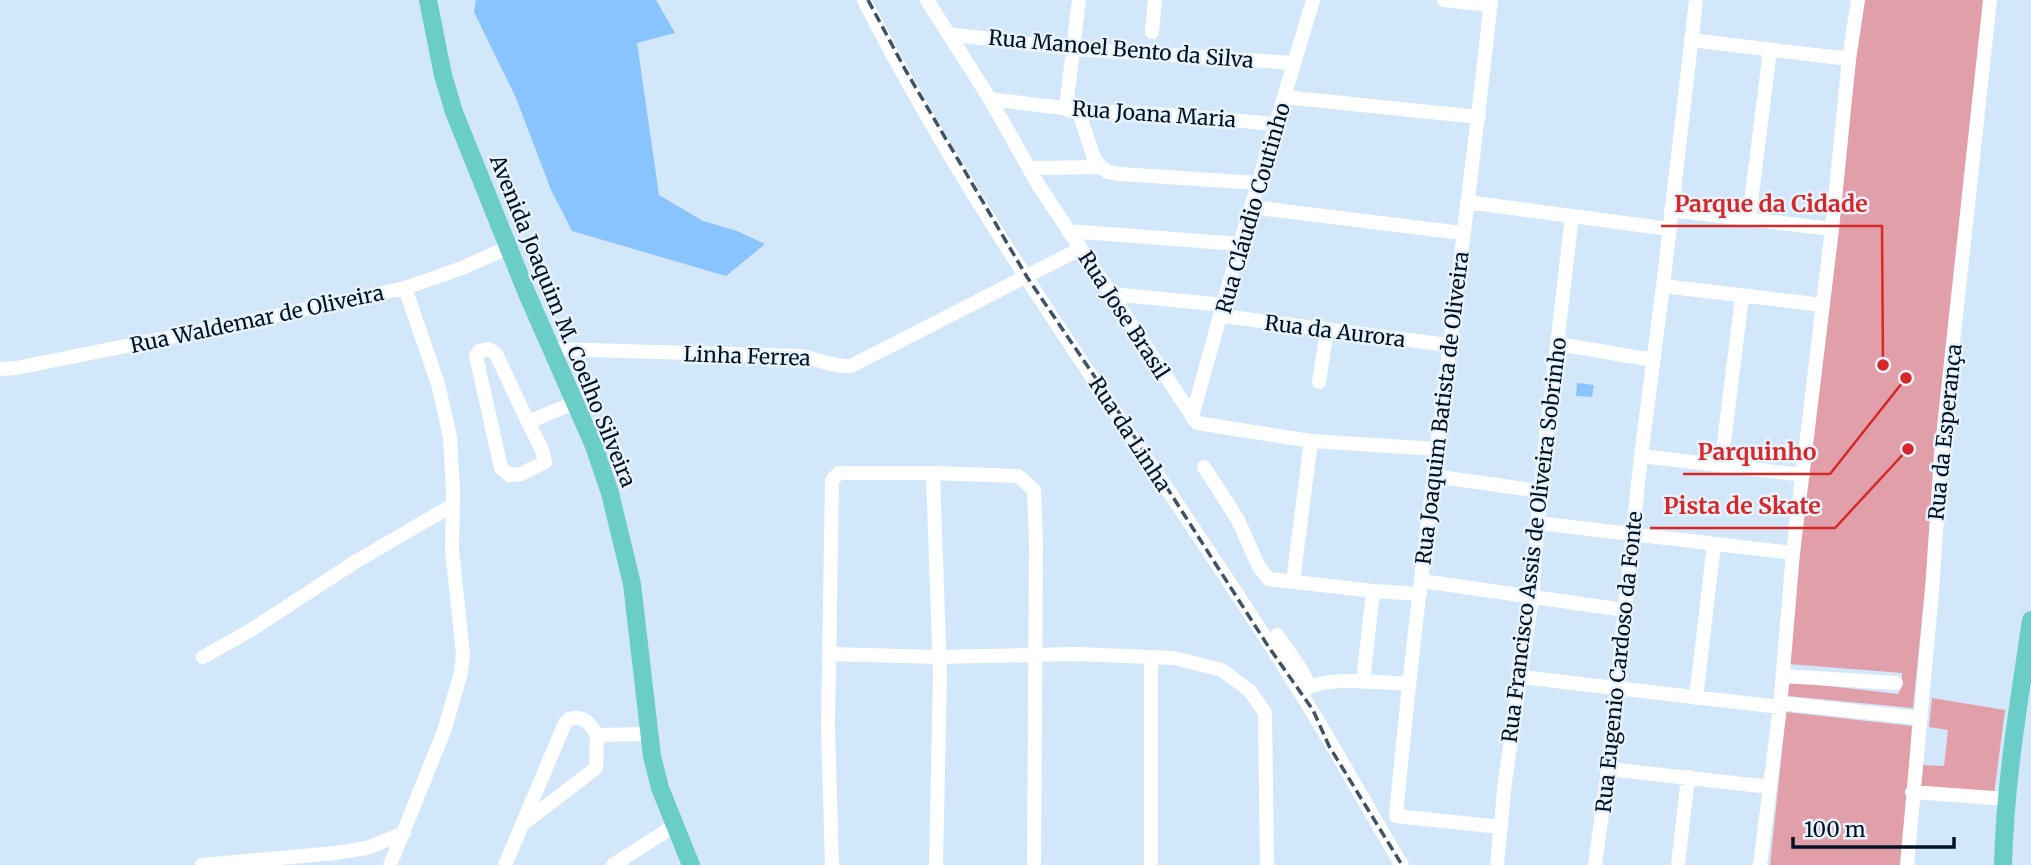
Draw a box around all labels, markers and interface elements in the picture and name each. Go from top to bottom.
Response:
street label: Rua Manoel Bento da Silva [987,24,1255,74]
street label: Rua Joana Maria [1071,95,1237,133]
street label: Rua Cláudio Coutinho [1210,99,1296,317]
street label: Avenida Joaquim M. Coelho Silveira [483,150,642,491]
callout: Parque da Cidade [1661,182,1882,226]
text: Parque da Cidade [1674,189,1868,218]
street label: Rua Jose Brasil [1073,246,1176,385]
street label: Rua Joaquim Batista de Oliveira [1409,250,1475,566]
street label: Rua Waldemar de Oliveira [128,279,386,359]
street label: Rua da Aurora [1263,309,1407,353]
street label: Rua Francisco Assis de Oliveira Sobrinho [1496,336,1572,744]
street label: Linha Ferrea [683,340,811,372]
street label: Rua da Esperança [1922,342,1968,522]
street label: Rua da Linha [1083,372,1177,496]
callout: Parquinho [1683,430,1830,474]
text: Parquinho [1698,437,1817,466]
callout: Pista de Skate [1650,484,1835,528]
text: Pista de Skate [1663,491,1821,520]
street label: Rua Eugenio Cardoso da Fonte [1590,510,1648,814]
scale bar [1793,806,1954,850]
text: 100 m [1804,816,1866,843]

